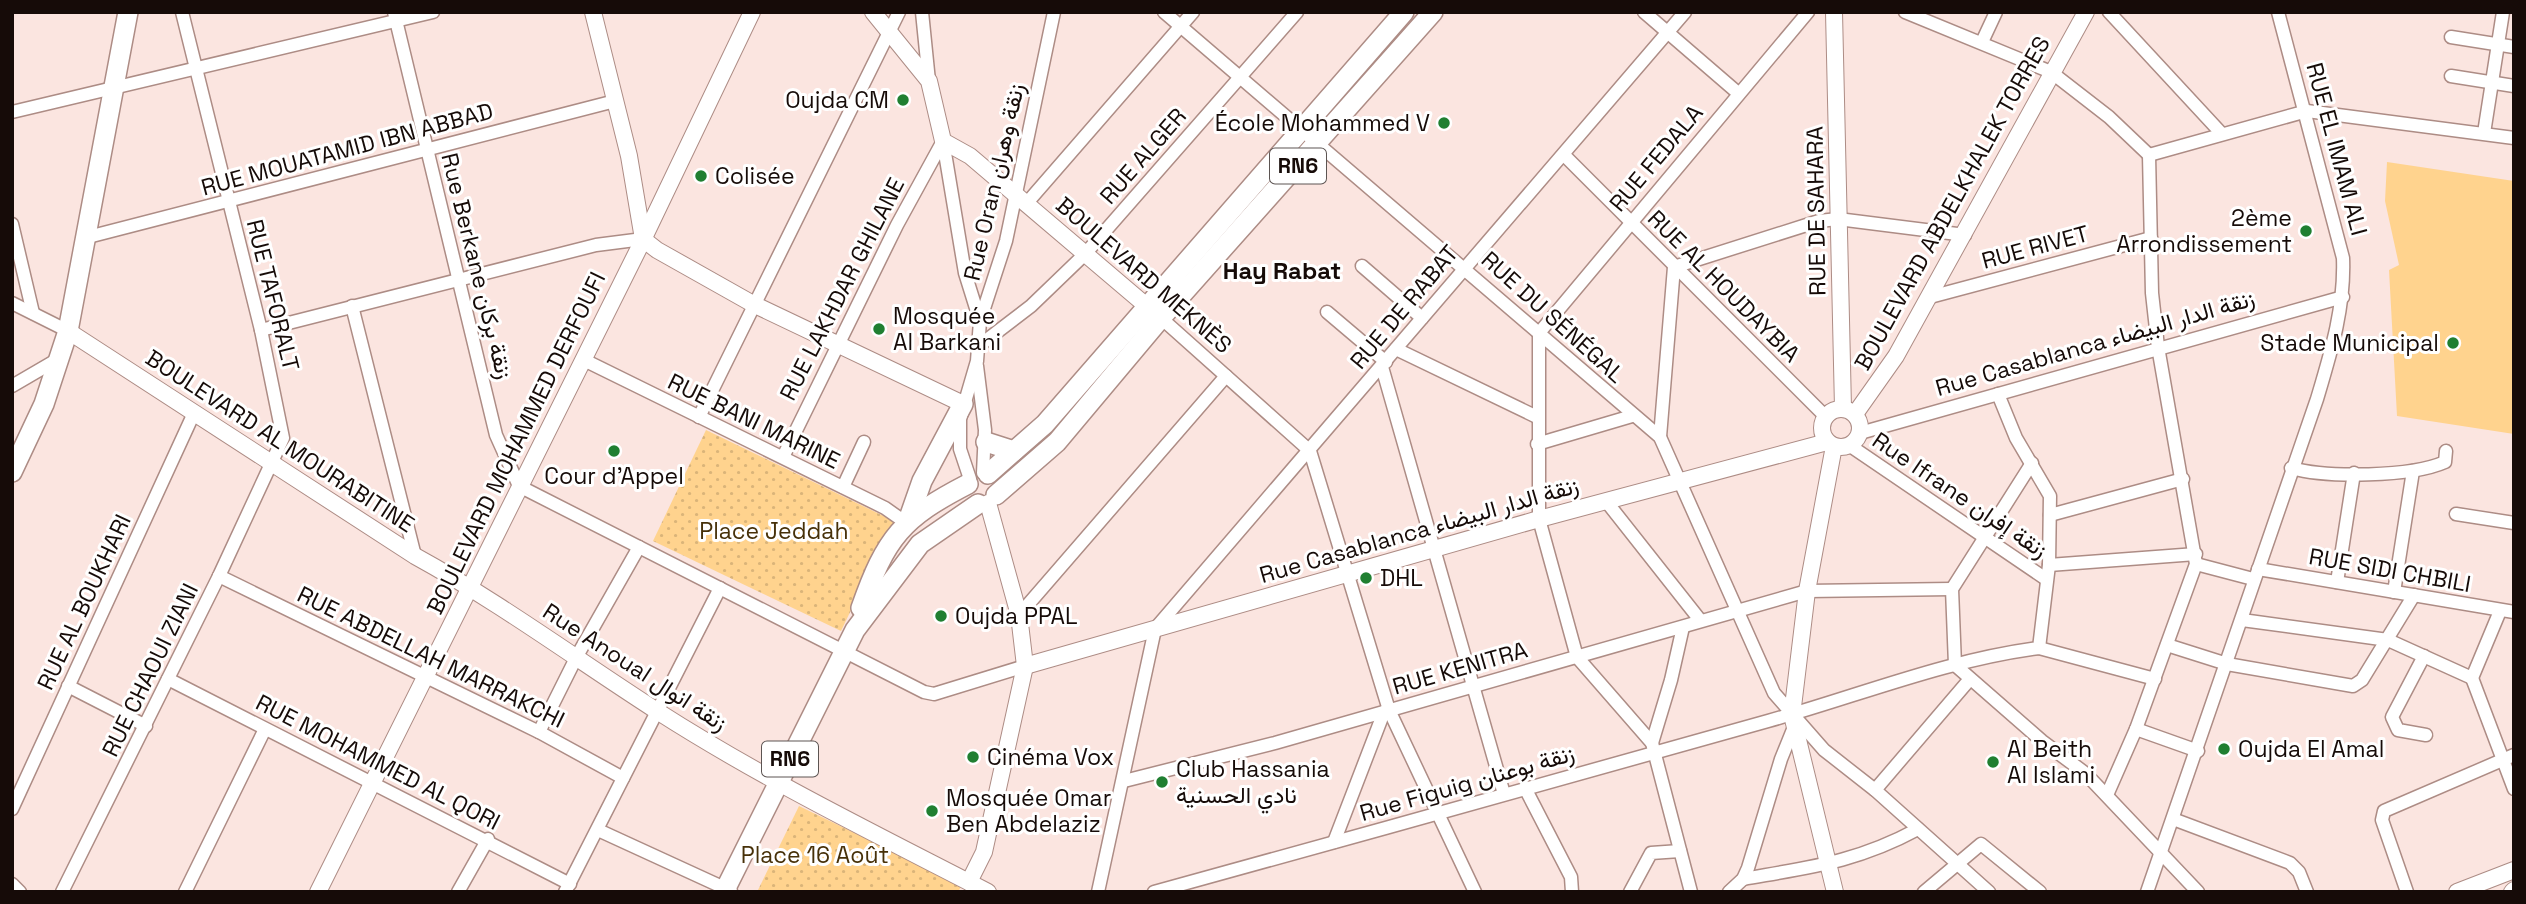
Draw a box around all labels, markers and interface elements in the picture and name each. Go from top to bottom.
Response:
street label: BOULEVARD ABDELKHALEK TORRES [1847,31,2057,375]
street label: RUE EL IMAM ALI [2300,59,2374,239]
street label: Rue Oran زنقة وهران [957,80,1031,284]
place label: Oujda CM [785,85,889,115]
marker: Oujda CM [895,92,911,108]
street label: RUE MOUATAMID IBN ABBAD [198,96,496,202]
street label: RUE FEDALA [1603,98,1709,218]
street label: RUE ALGER [1093,102,1193,210]
place label: École Mohammed V [1215,108,1430,138]
marker: École Mohammed V [1436,115,1452,131]
street label: RUE DE SAHARA [1800,126,1832,296]
road number: RN6 [1270,148,1326,184]
street label: Rue Berkane زنقة بركان [434,150,520,382]
place label: Colisée [715,161,795,191]
marker: Colisée [693,168,709,184]
street label: RUE LAKHDAR GHILANE [773,173,911,405]
street label: BOULEVARD MEKNÈS [1050,190,1238,360]
street label: RUE AL HOUDAYBIA [1641,203,1807,369]
place label: 2ème Arrondissement [2116,203,2292,259]
street label: RUE TAFORALT [240,216,306,374]
street label: RUE RIVET [1978,218,2092,276]
marker: 2ème Arrondissement [2298,223,2314,239]
street label: RUE DE RABAT [1343,239,1465,375]
street label: RUE DU SÉNÉGAL [1475,245,1631,389]
district label: Hay Rabat [1223,255,1341,286]
street label: BOULEVARD MOHAMMED DERFOUFI [420,267,612,619]
street label: Rue Casablanca زنقة الدار البيضاء [1932,283,2258,403]
place label: Mosquée Al Barkani [893,301,1001,357]
marker: Mosquée Al Barkani [871,321,887,337]
place label: Stade Municipal [2260,328,2439,358]
marker: Stade Municipal [2445,335,2461,351]
street label: BOULEVARD AL MOURABITINE [140,343,420,539]
street label: RUE BANI MARINE [663,366,845,476]
street label: Rue Ifrane زنقة إفران [1867,425,2053,565]
marker: Cour d'Appel [606,443,622,459]
place label: Cour d'Appel [544,461,684,491]
street label: Rue Casablanca زنقة الدار البيضاء [1256,470,1582,590]
street label: RUE AL BOUKHARI [30,509,138,695]
park label: Place Jeddah [699,516,849,546]
street label: RUE SIDI CHBILI [2307,541,2473,599]
place label: DHL [1380,563,1423,593]
marker: DHL [1358,570,1374,586]
street label: RUE CHAOUI ZIANI [95,578,205,762]
street label: RUE ABDELLAH MARRAKCHI [292,579,570,735]
street label: Rue Anoual زنقة انوال [537,596,733,738]
place label: Oujda PPAL [955,601,1077,631]
marker: Oujda PPAL [933,608,949,624]
street label: RUE KENITRA [1389,634,1531,702]
street label: RUE MOHAMMED AL QORI [251,687,505,837]
place label: Al Beith Al Islami [2007,734,2095,790]
place label: Oujda El Amal [2238,734,2384,764]
street label: Rue Figuig زنقة بوعنان [1356,738,1578,828]
marker: Oujda El Amal [2216,741,2232,757]
road number: RN6 [762,742,818,776]
place label: Cinéma Vox [987,742,1114,772]
marker: Cinéma Vox [965,749,981,765]
place label: Club Hassania نادي الحسنية [1176,754,1330,814]
marker: Al Beith Al Islami [1985,754,2001,770]
marker: Club Hassania نادي الحسنية [1154,774,1170,790]
place label: Mosquée Omar Ben Abdelaziz [946,783,1111,839]
marker: Mosquée Omar Ben Abdelaziz [924,803,940,819]
park label: Place 16 Août [741,840,889,870]

